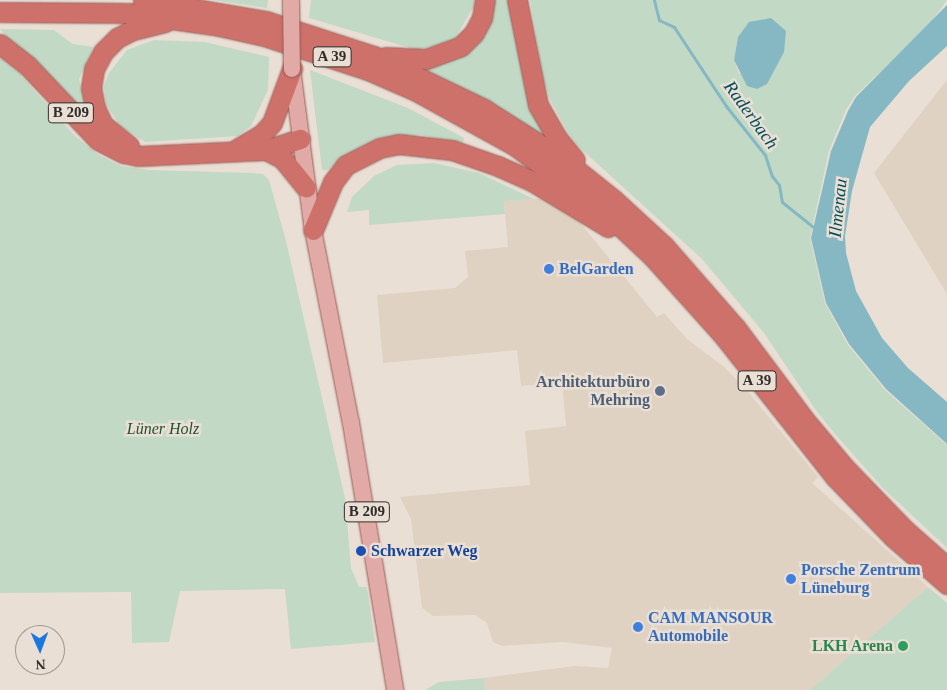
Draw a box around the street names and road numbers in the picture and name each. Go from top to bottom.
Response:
road number: A 39 [312,44,352,70]
road number: B 209 [47,100,95,126]
road number: A 39 [737,368,777,394]
road number: B 209 [343,500,391,524]

